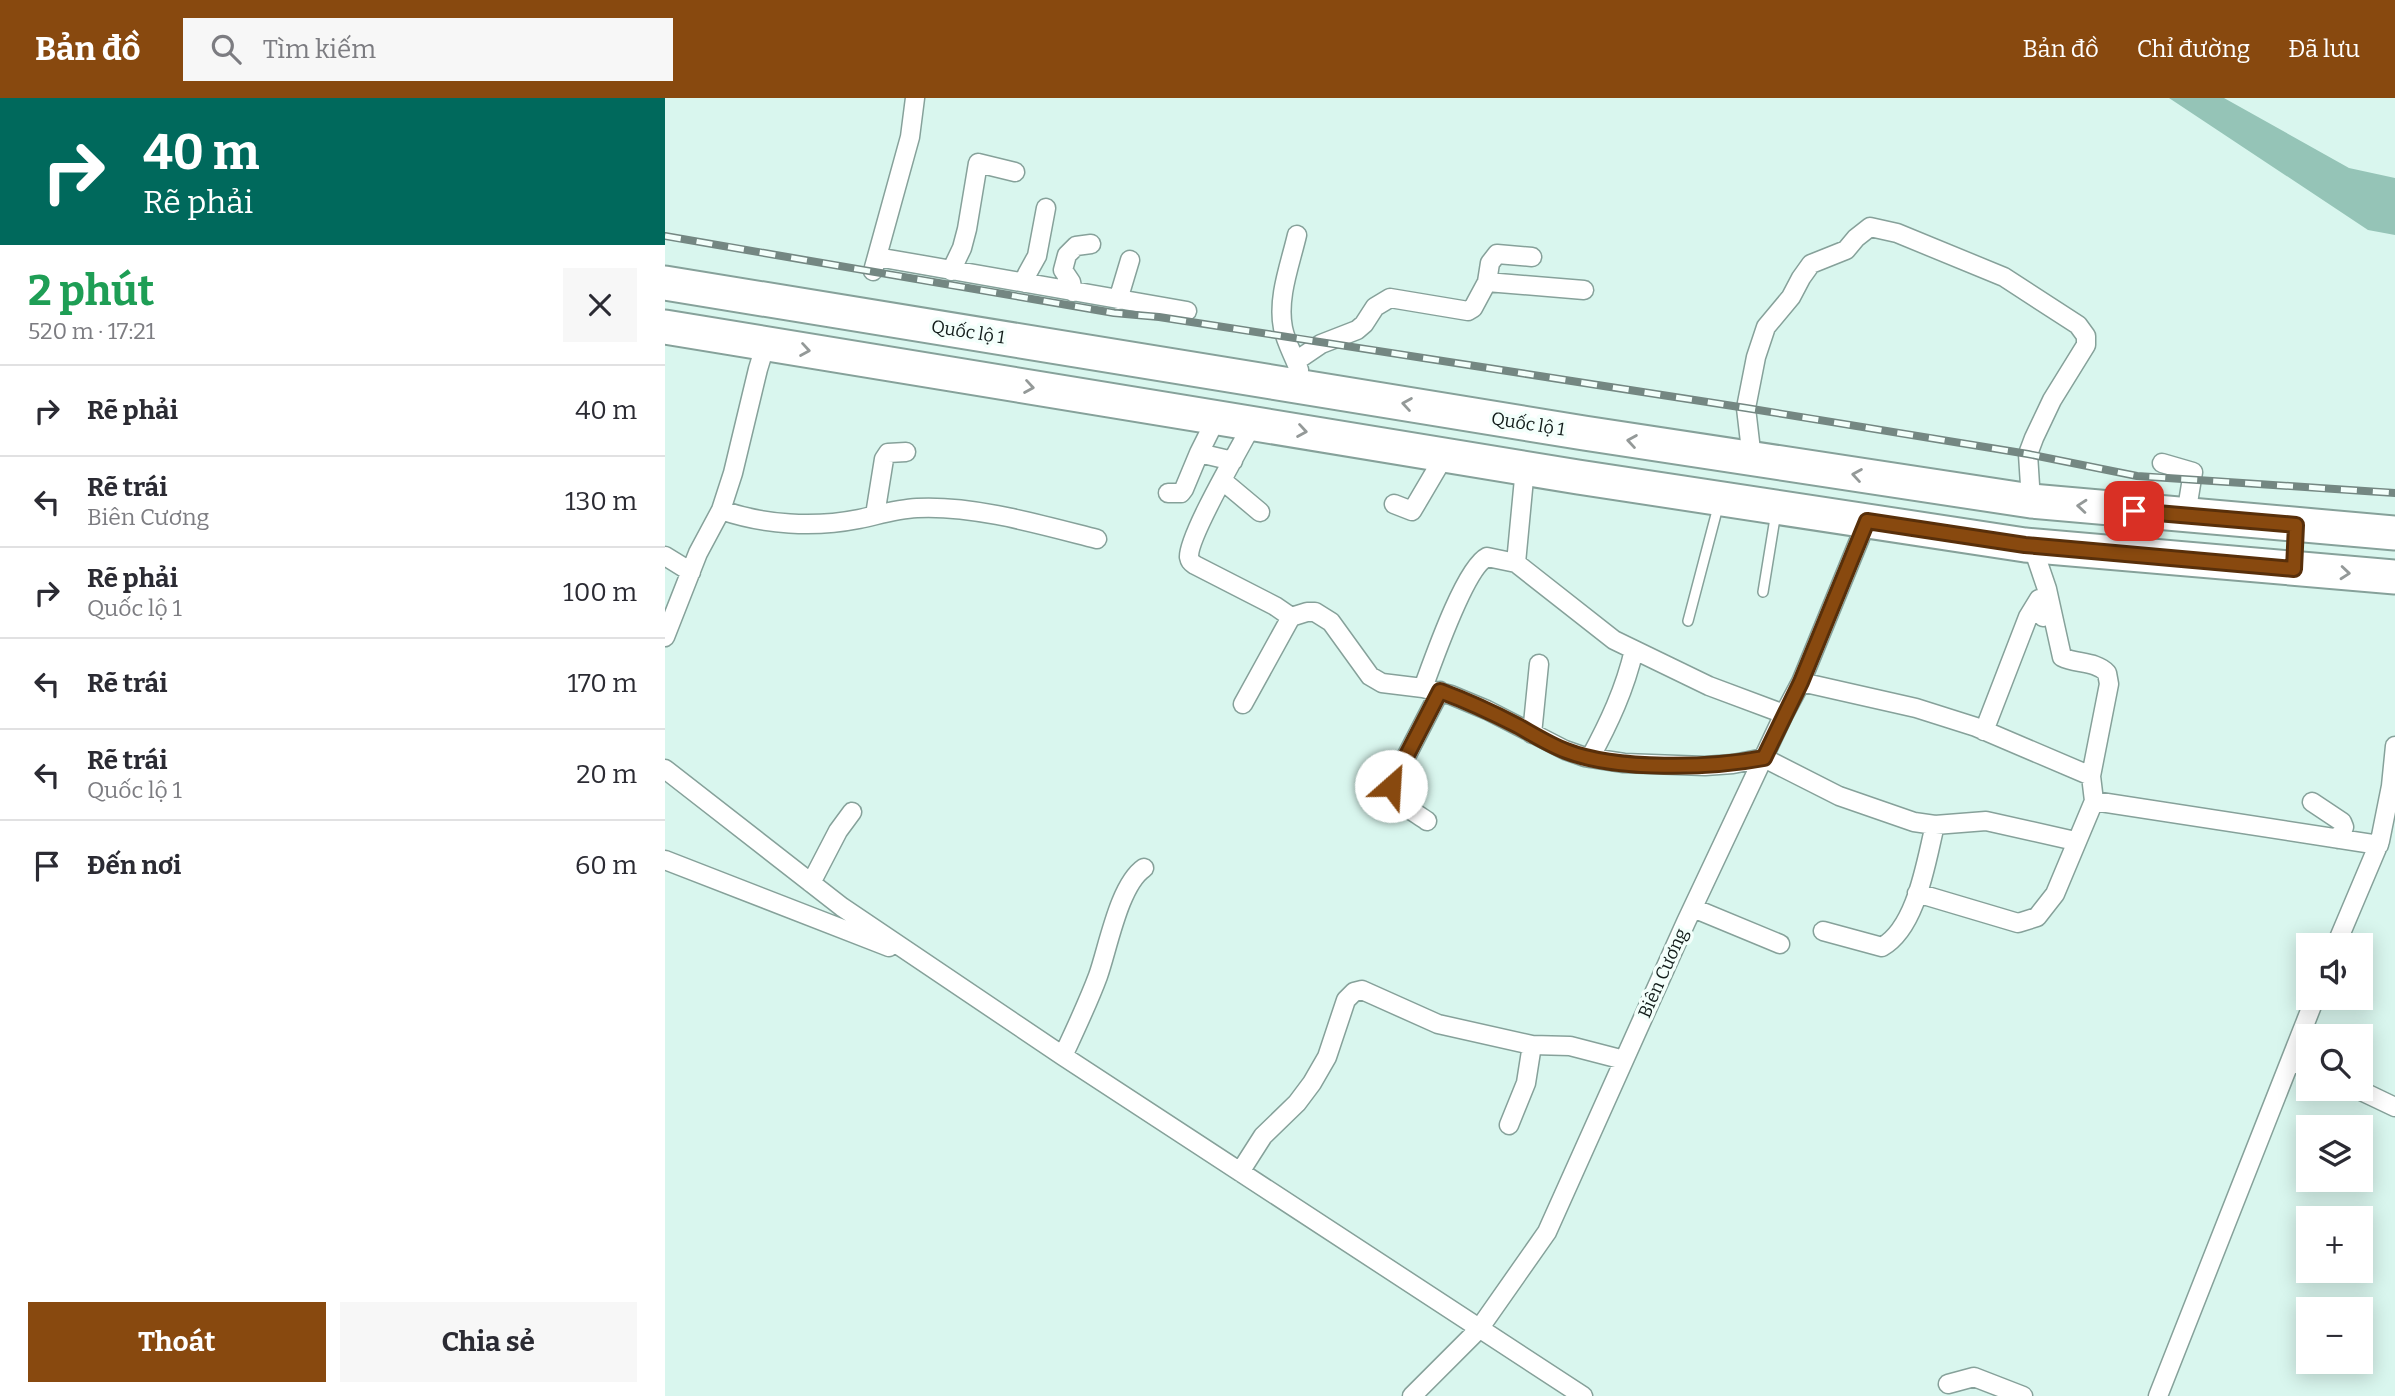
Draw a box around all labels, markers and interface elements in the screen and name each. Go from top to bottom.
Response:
search box [183,18,673,81]
text: Bản đồ [35,29,141,69]
icon: search [207,30,245,68]
text: Tìm kiếm [263,34,376,65]
text: Bản đồ [2023,35,2099,63]
text: Chỉ đường [2137,35,2250,63]
text: Đã lưu [2288,35,2360,63]
text: 40 m [143,123,260,182]
icon: right [28,126,119,217]
text: Rẽ phải [143,183,253,221]
text: 2 phút [28,266,154,316]
button: close [563,268,637,342]
street label: Quốc lộ 1 [930,315,1007,349]
text: 520 m · 17:21 [28,317,155,345]
one-way arrow [799,342,811,357]
one-way arrow [1024,379,1035,394]
icon: right [28,392,66,430]
text: Rẽ phải [87,395,178,426]
text: 40 m [575,395,637,426]
one-way arrow [1401,397,1413,412]
street label: Quốc lộ 1 [1490,407,1567,441]
one-way arrow [1296,423,1308,438]
one-way arrow [1626,434,1638,449]
one-way arrow [1851,468,1863,483]
text: Rẽ trái [87,472,167,503]
pin [2104,481,2164,541]
icon: left [28,483,66,521]
text: 130 m [565,486,637,517]
icon: arrive [2115,492,2153,530]
one-way arrow [2076,499,2087,514]
text: Biên Cương [87,503,209,531]
text: Rẽ phải [87,563,178,594]
one-way arrow [2339,565,2350,580]
icon: right [28,574,66,612]
text: 100 m [563,577,637,608]
text: Quốc lộ 1 [87,594,182,622]
icon: left [28,665,66,703]
text: Rẽ trái [87,668,167,699]
text: 170 m [567,668,637,699]
text: Rẽ trái [87,745,167,776]
position arrow [1354,749,1428,823]
icon: left [28,756,66,794]
text: 20 m [576,759,637,790]
text: Quốc lộ 1 [87,776,182,804]
icon: arrive [28,847,66,885]
text: Đến nơi [87,850,181,881]
text: 60 m [575,850,637,881]
street label: Biên Cương [1633,925,1693,1021]
map controls [2296,933,2373,1374]
button: sound [2296,933,2373,1010]
button: search [2296,1024,2373,1101]
button: layers [2296,1115,2373,1192]
button: + [2296,1206,2373,1283]
button: − [2296,1297,2373,1374]
button: Thoát [28,1302,326,1382]
button: Chia sẻ [340,1302,637,1382]

